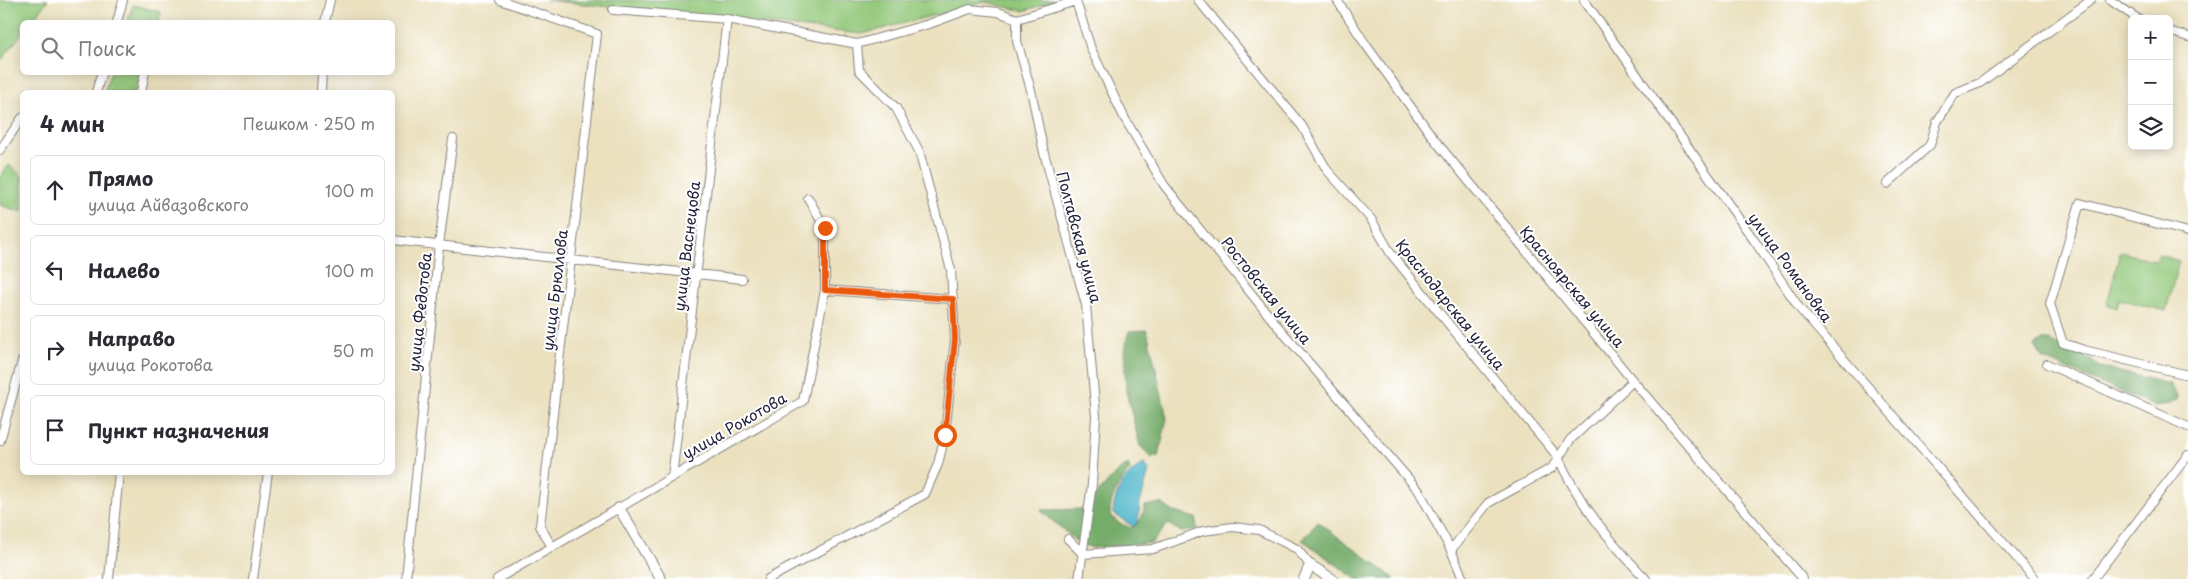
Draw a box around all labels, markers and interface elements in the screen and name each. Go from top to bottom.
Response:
map controls [2128,15,2173,150]
button: + [2128,15,2173,60]
search box [20,20,395,75]
icon: search [38,34,66,62]
text: Поиск [78,34,136,62]
button: − [2128,60,2173,105]
button: layers [2128,105,2173,150]
text: 4 мин [40,107,105,139]
text: Пешком · 250 m [243,111,375,135]
text: Прямо [88,164,153,192]
street label: Полтавская улица [1051,169,1109,306]
icon: ahead [41,176,69,204]
text: 100 m [325,178,374,202]
street label: улица Васнецова [667,179,705,312]
text: улица Айвазовского [88,192,249,216]
street label: улица Романовка [1743,207,1839,327]
route end [814,217,837,240]
street label: Красноярская улица [1515,220,1631,352]
street label: улица Брюллова [535,227,573,352]
street label: Ростовская улица [1216,231,1318,349]
street label: Краснодарская улица [1391,234,1511,375]
street label: улица Федотова [401,251,437,373]
icon: left [41,256,69,284]
text: Налево [88,256,160,284]
text: 100 m [325,258,374,282]
text: Направо [88,324,175,352]
icon: right [41,336,69,364]
text: 50 m [333,338,374,362]
text: улица Рокотова [88,352,213,376]
street label: улица Рокотова [678,385,791,464]
icon: arrive [41,416,69,444]
text: Пункт назначения [88,416,269,444]
route start [934,424,957,447]

